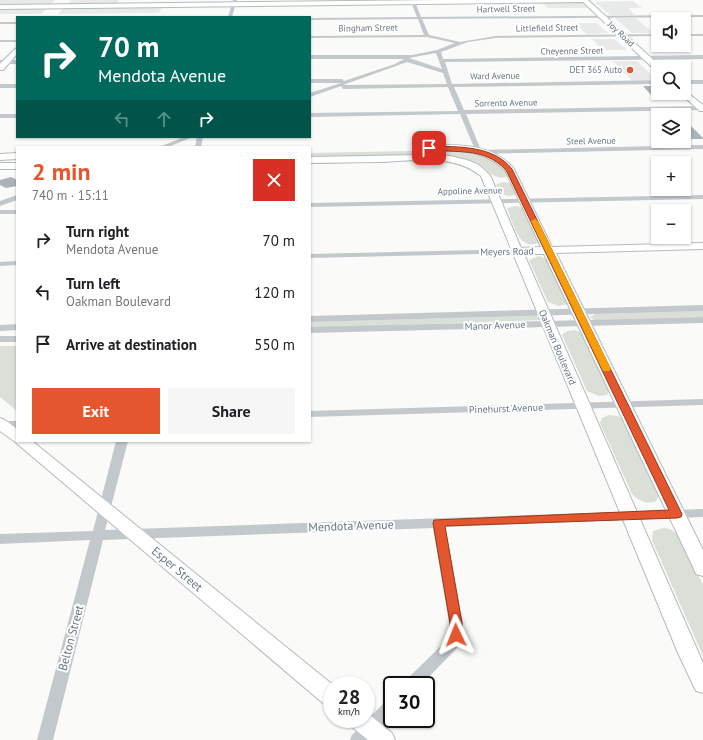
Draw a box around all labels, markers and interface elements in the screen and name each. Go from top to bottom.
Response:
street label: Hartwell Street [477,2,535,15]
map controls [651,12,691,244]
button: sound [651,12,691,52]
street label: Joy Road [605,18,637,49]
street label: Bingham Street [338,21,398,34]
street label: Littlefield Street [516,21,578,34]
text: 70 m [98,28,159,65]
icon: right [32,32,84,84]
street label: Cheyenne Street [540,44,604,57]
button: search [651,60,691,100]
text: Mendota Avenue [98,64,226,87]
place label: DET 365 Auto [570,64,622,75]
marker: DET 365 Auto [625,65,635,75]
street label: Ward Avenue [470,70,520,81]
street label: Sorrento Avenue [474,96,538,109]
icon: left [111,108,133,130]
icon: ahead [153,108,175,130]
icon: right [195,108,217,130]
button: layers [651,108,691,148]
pin [412,131,446,165]
street label: Steel Avenue [566,135,616,146]
icon: arrive [418,137,440,159]
text: 2 min [32,156,91,187]
button: + [651,156,691,196]
button: close [253,159,295,201]
street label: Appoline Avenue [438,184,503,197]
text: 740 m · 15:11 [32,187,109,204]
button: − [651,204,691,244]
text: Turn right [66,222,129,241]
icon: right [32,229,54,251]
text: 70 m [262,231,295,250]
text: Mendota Avenue [66,241,158,258]
street label: Meyers Road [480,245,534,258]
text: Turn left [66,274,120,293]
icon: left [32,281,54,303]
text: 120 m [254,283,295,302]
text: Oakman Boulevard [66,293,171,310]
street label: Oakman Boulevard [536,307,579,387]
street label: Manor Avenue [464,318,526,333]
icon: arrive [32,333,54,355]
text: Arrive at destination [66,335,197,354]
text: 550 m [254,335,295,354]
button: Exit [32,388,160,434]
button: Share [168,388,295,434]
street label: Pinehurst Avenue [469,401,543,416]
street label: Mendota Avenue [308,517,394,534]
street label: Esper Street [149,543,206,594]
street label: Belton Street [55,603,86,672]
position arrow [435,614,477,656]
speed limit sign: 30 [383,676,435,728]
text: 28 [338,684,360,710]
text: km/h [338,705,360,718]

